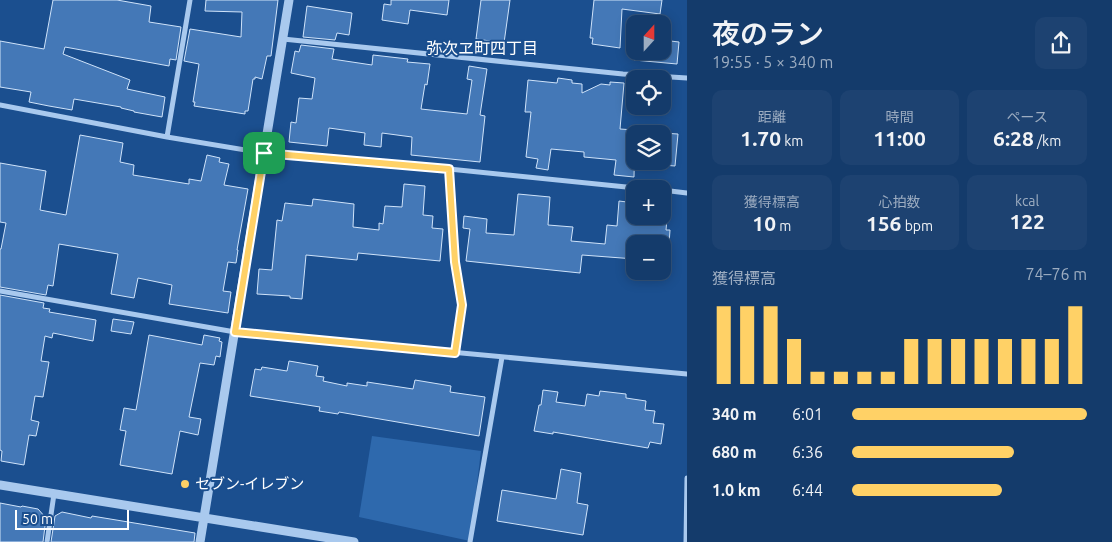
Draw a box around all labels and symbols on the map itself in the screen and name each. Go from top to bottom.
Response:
north arrow [626,15,671,60]
district label: 弥次ヱ町四丁目 [426,39,538,57]
pin [243,132,285,174]
place label: セブン-イレブン [195,475,304,492]
marker: セブン-イレブン [179,478,191,490]
scale bar [15,507,129,530]

